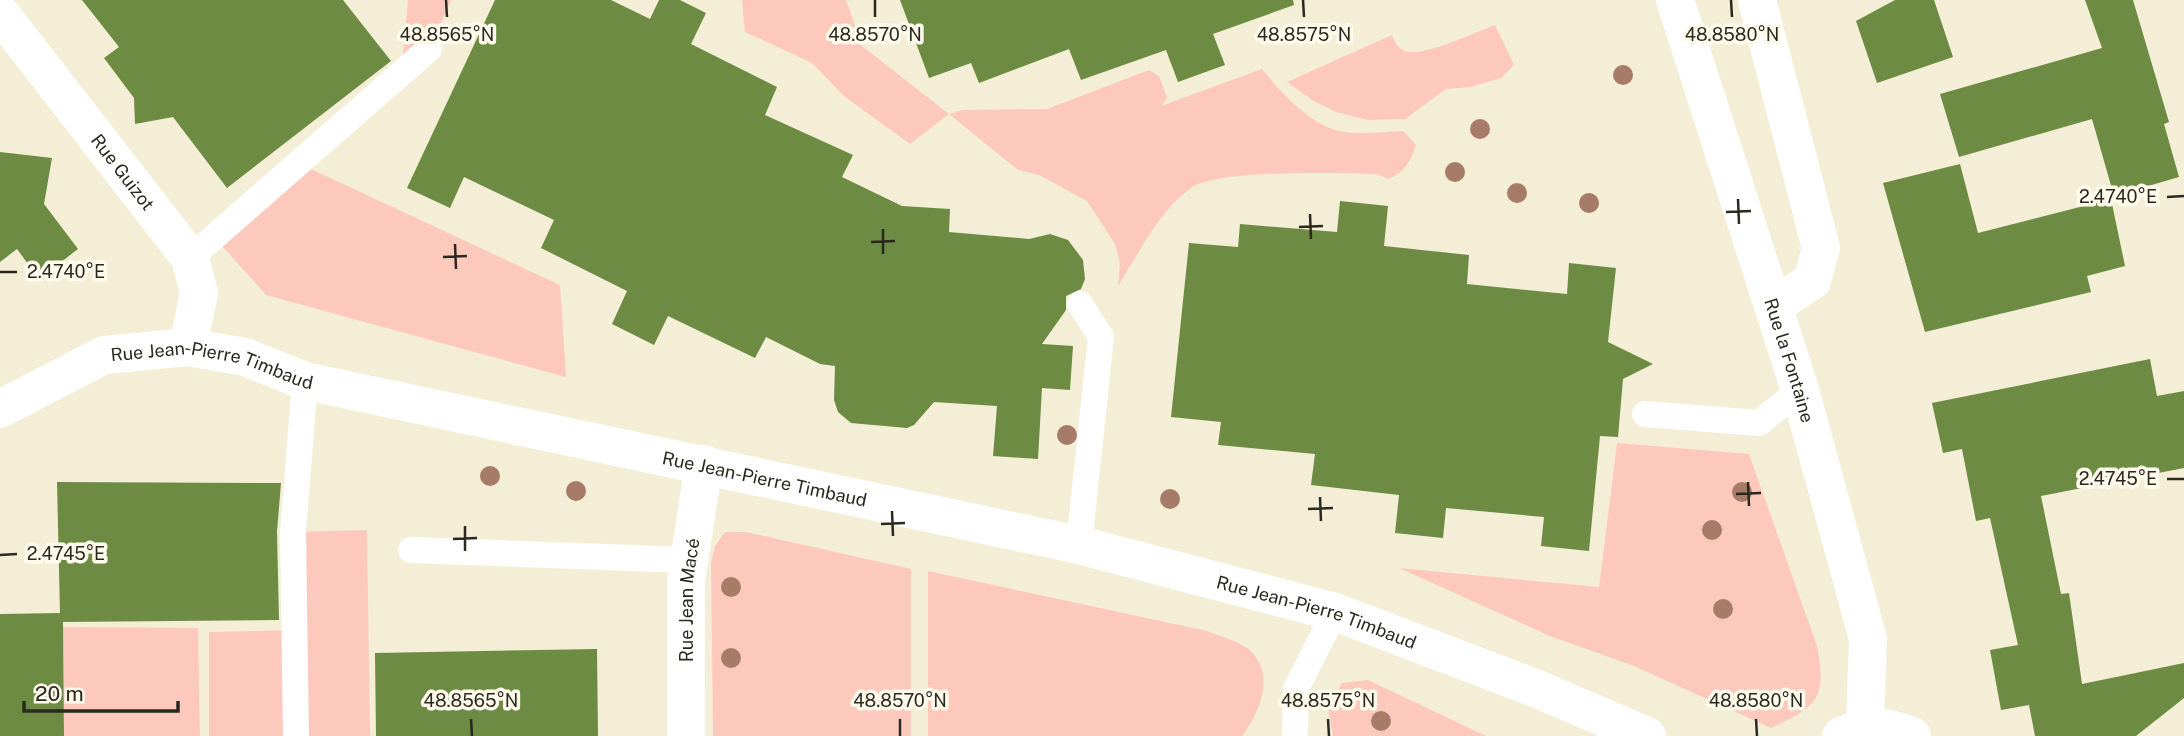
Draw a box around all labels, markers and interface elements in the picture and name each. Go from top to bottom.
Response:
text: 48.8565°N [400,24,494,45]
text: 48.8570°N [828,24,922,45]
text: 48.8575°N [1257,24,1351,45]
text: 48.8580°N [1685,24,1779,45]
street label: Rue Guizot [87,130,159,214]
text: 2.4740°E [2079,186,2157,207]
text: 2.4740°E [27,261,105,282]
street label: Rue la Fontaine [1761,295,1819,425]
street label: Rue Jean-Pierre Timbaud [110,336,315,393]
street label: Rue Jean-Pierre Timbaud [661,447,869,510]
text: 2.4745°E [2079,468,2157,489]
street label: Rue Jean Macé [675,537,703,662]
text: 2.4745°E [27,543,105,564]
street label: Rue Jean-Pierre Timbaud [1214,571,1419,652]
scale bar [24,670,178,714]
text: 20 m [35,681,84,706]
text: 48.8565°N [424,690,518,711]
text: 48.8570°N [853,690,947,711]
text: 48.8575°N [1281,690,1375,711]
text: 48.8580°N [1709,690,1803,711]

